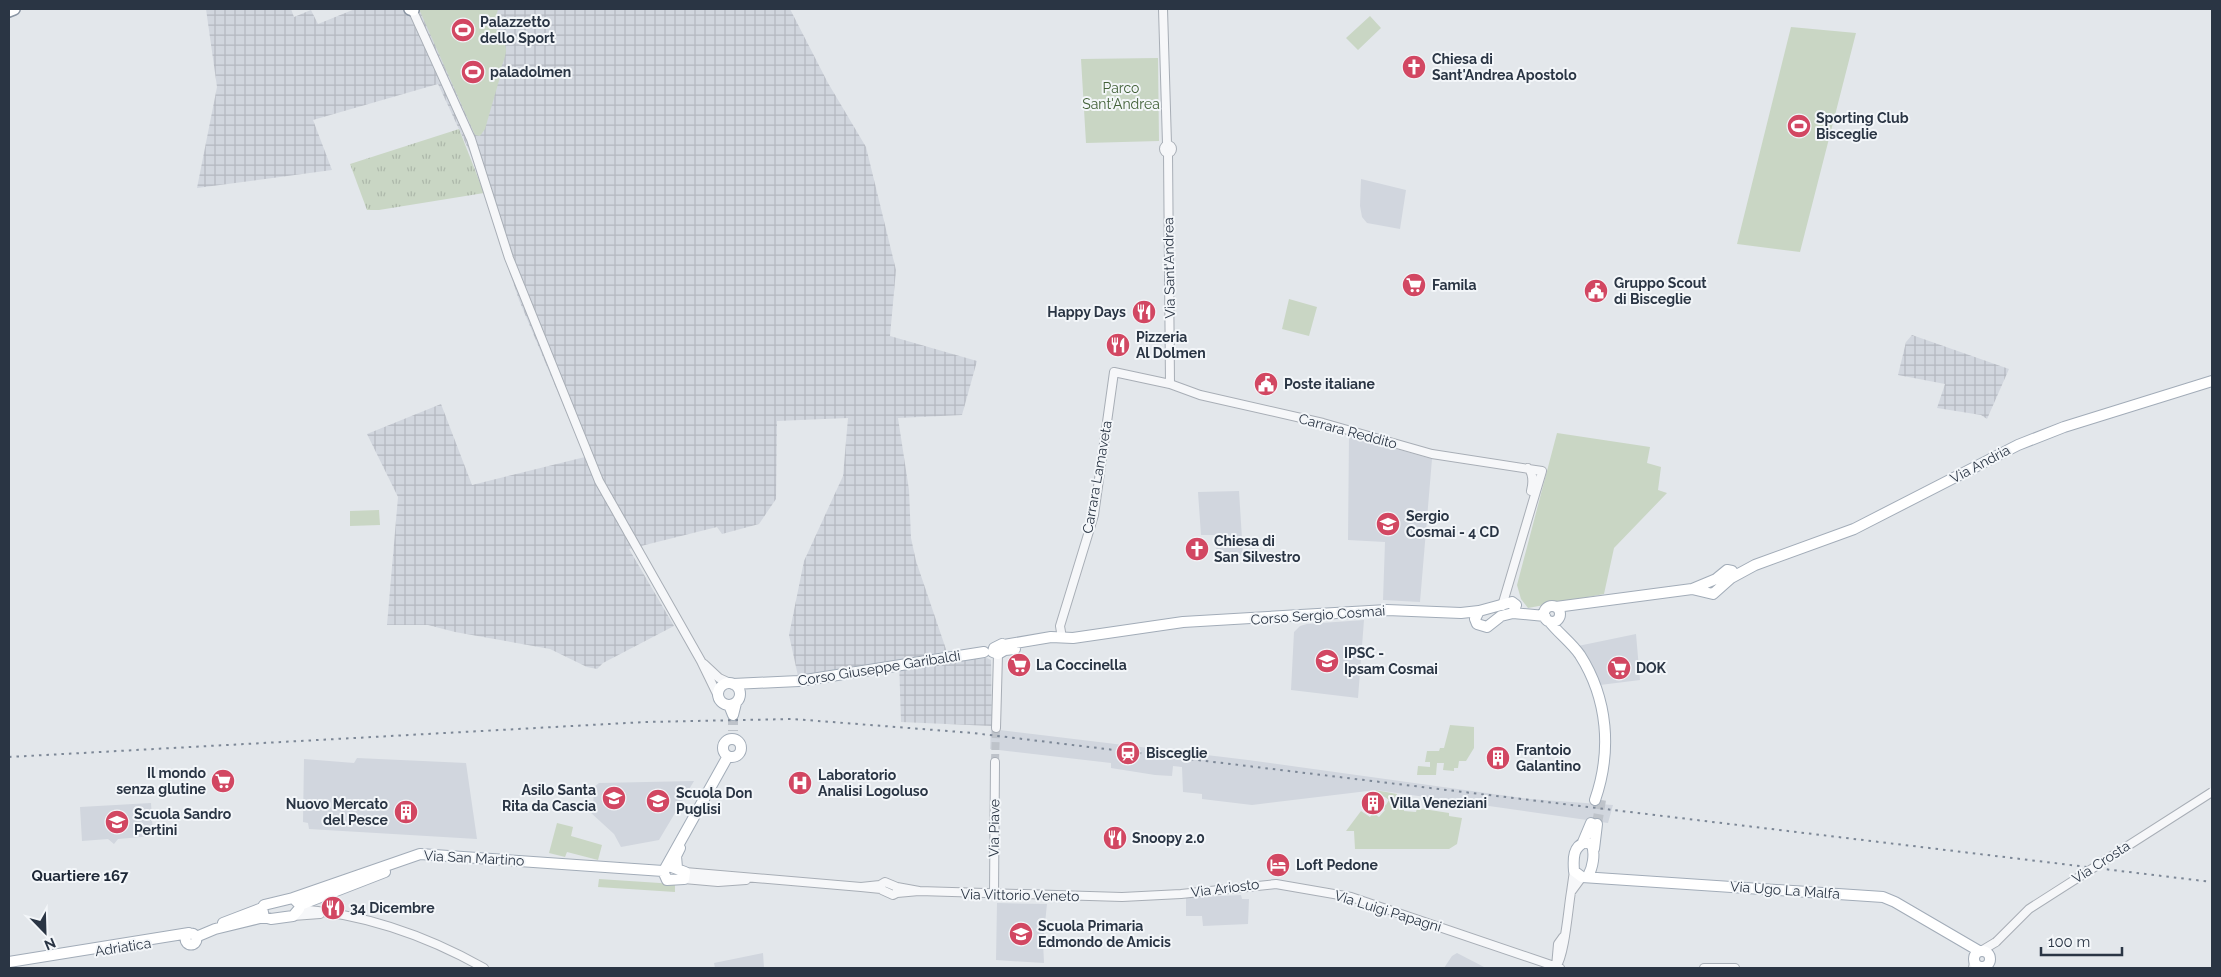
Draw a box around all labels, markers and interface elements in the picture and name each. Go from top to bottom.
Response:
place label: Palazzetto dello Sport [480,14,555,46]
sports icon: Palazzetto dello Sport [450,17,476,43]
place label: Chiesa di Sant'Andrea Apostolo [1432,51,1577,83]
church icon: Chiesa di Sant'Andrea Apostolo [1401,54,1427,80]
sports icon: paladolmen [460,59,486,85]
place label: paladolmen [490,64,571,80]
park label: Parco Sant'Andrea [1082,80,1160,112]
place label: Sporting Club Bisceglie [1816,110,1909,142]
sports icon: Sporting Club Bisceglie [1786,113,1812,139]
street label: Via Sant'Andrea [1160,217,1178,319]
supermarket icon: Famila [1401,272,1427,298]
place label: Gruppo Scout di Bisceglie [1614,275,1707,307]
place label: Famila [1432,277,1477,293]
public building icon: Gruppo Scout di Bisceglie [1583,278,1609,304]
restaurant icon: Happy Days [1131,299,1157,325]
place label: Happy Days [1047,304,1126,320]
place label: Pizzeria Al Dolmen [1136,329,1206,361]
restaurant icon: Pizzeria Al Dolmen [1105,332,1131,358]
public building icon: Poste italiane [1253,371,1279,397]
place label: Poste italiane [1284,376,1375,392]
street label: Carrara Reddito [1297,410,1399,452]
street label: Carrara Lamaveta [1079,419,1115,535]
street label: Via Andria [1947,442,2013,486]
place label: Sergio Cosmai - 4 CD [1406,508,1499,540]
school or university icon: Sergio Cosmai - 4 CD [1375,511,1401,537]
place label: Chiesa di San Silvestro [1214,533,1301,565]
church icon: Chiesa di San Silvestro [1184,536,1210,562]
street label: Corso Sergio Cosmai [1250,602,1386,628]
place label: IPSC - Ipsam Cosmai [1344,645,1438,677]
street label: Corso Giuseppe Garibaldi [797,647,961,689]
school or university icon: IPSC - Ipsam Cosmai [1314,648,1340,674]
supermarket icon: La Coccinella [1006,652,1032,678]
supermarket icon: DOK [1606,655,1632,681]
place label: La Coccinella [1036,657,1127,673]
place label: DOK [1636,660,1667,676]
station icon: Bisceglie [1115,740,1141,766]
place label: Frantoio Galantino [1516,742,1581,774]
place label: Bisceglie [1146,745,1208,761]
building icon: Frantoio Galantino [1485,745,1511,771]
place label: Il mondo senza glutine [116,765,207,797]
place label: Laboratorio Analisi Logoluso [818,767,929,799]
supermarket icon: Il mondo senza glutine [210,768,236,794]
hospital icon: Laboratorio Analisi Logoluso [787,770,813,796]
place label: Asilo Santa Rita da Cascia [502,782,596,814]
school or university icon: Asilo Santa Rita da Cascia [601,785,627,811]
place label: Scuola Don Puglisi [676,785,752,817]
school or university icon: Scuola Don Puglisi [645,788,671,814]
building icon: Villa Veneziani [1360,790,1386,816]
place label: Villa Veneziani [1390,795,1487,811]
place label: Nuovo Mercato del Pesce [286,796,389,828]
building icon: Nuovo Mercato del Pesce [393,799,419,825]
street label: Via Piave [985,799,1003,857]
place label: Scuola Sandro Pertini [134,806,232,838]
school or university icon: Scuola Sandro Pertini [104,809,130,835]
restaurant icon: Snoopy 2.0 [1102,825,1128,851]
place label: Snoopy 2.0 [1132,830,1205,846]
street label: Via Crosta [2069,837,2133,887]
street label: Via San Martino [423,847,525,869]
hotel icon: Loft Pedone [1265,852,1291,878]
place label: Loft Pedone [1296,857,1378,873]
district label: Quartiere 167 [32,867,129,885]
street label: Via Ariosto [1190,876,1260,900]
street label: Via Ugo La Malfa [1730,878,1840,902]
street label: Via Vittorio Veneto [960,886,1080,904]
street label: Via Luigi Papagni [1333,887,1443,935]
restaurant icon: 34 Dicembre [320,895,346,921]
place label: 34 Dicembre [350,900,435,916]
north arrow [20,907,70,957]
place label: Scuola Primaria Edmondo de Amicis [1038,918,1171,950]
school or university icon: Scuola Primaria Edmondo de Amicis [1008,921,1034,947]
scale bar [2041,924,2122,956]
text: 100 m [2048,933,2090,951]
text: N [42,935,58,953]
street label: Adriatica [94,935,152,959]

